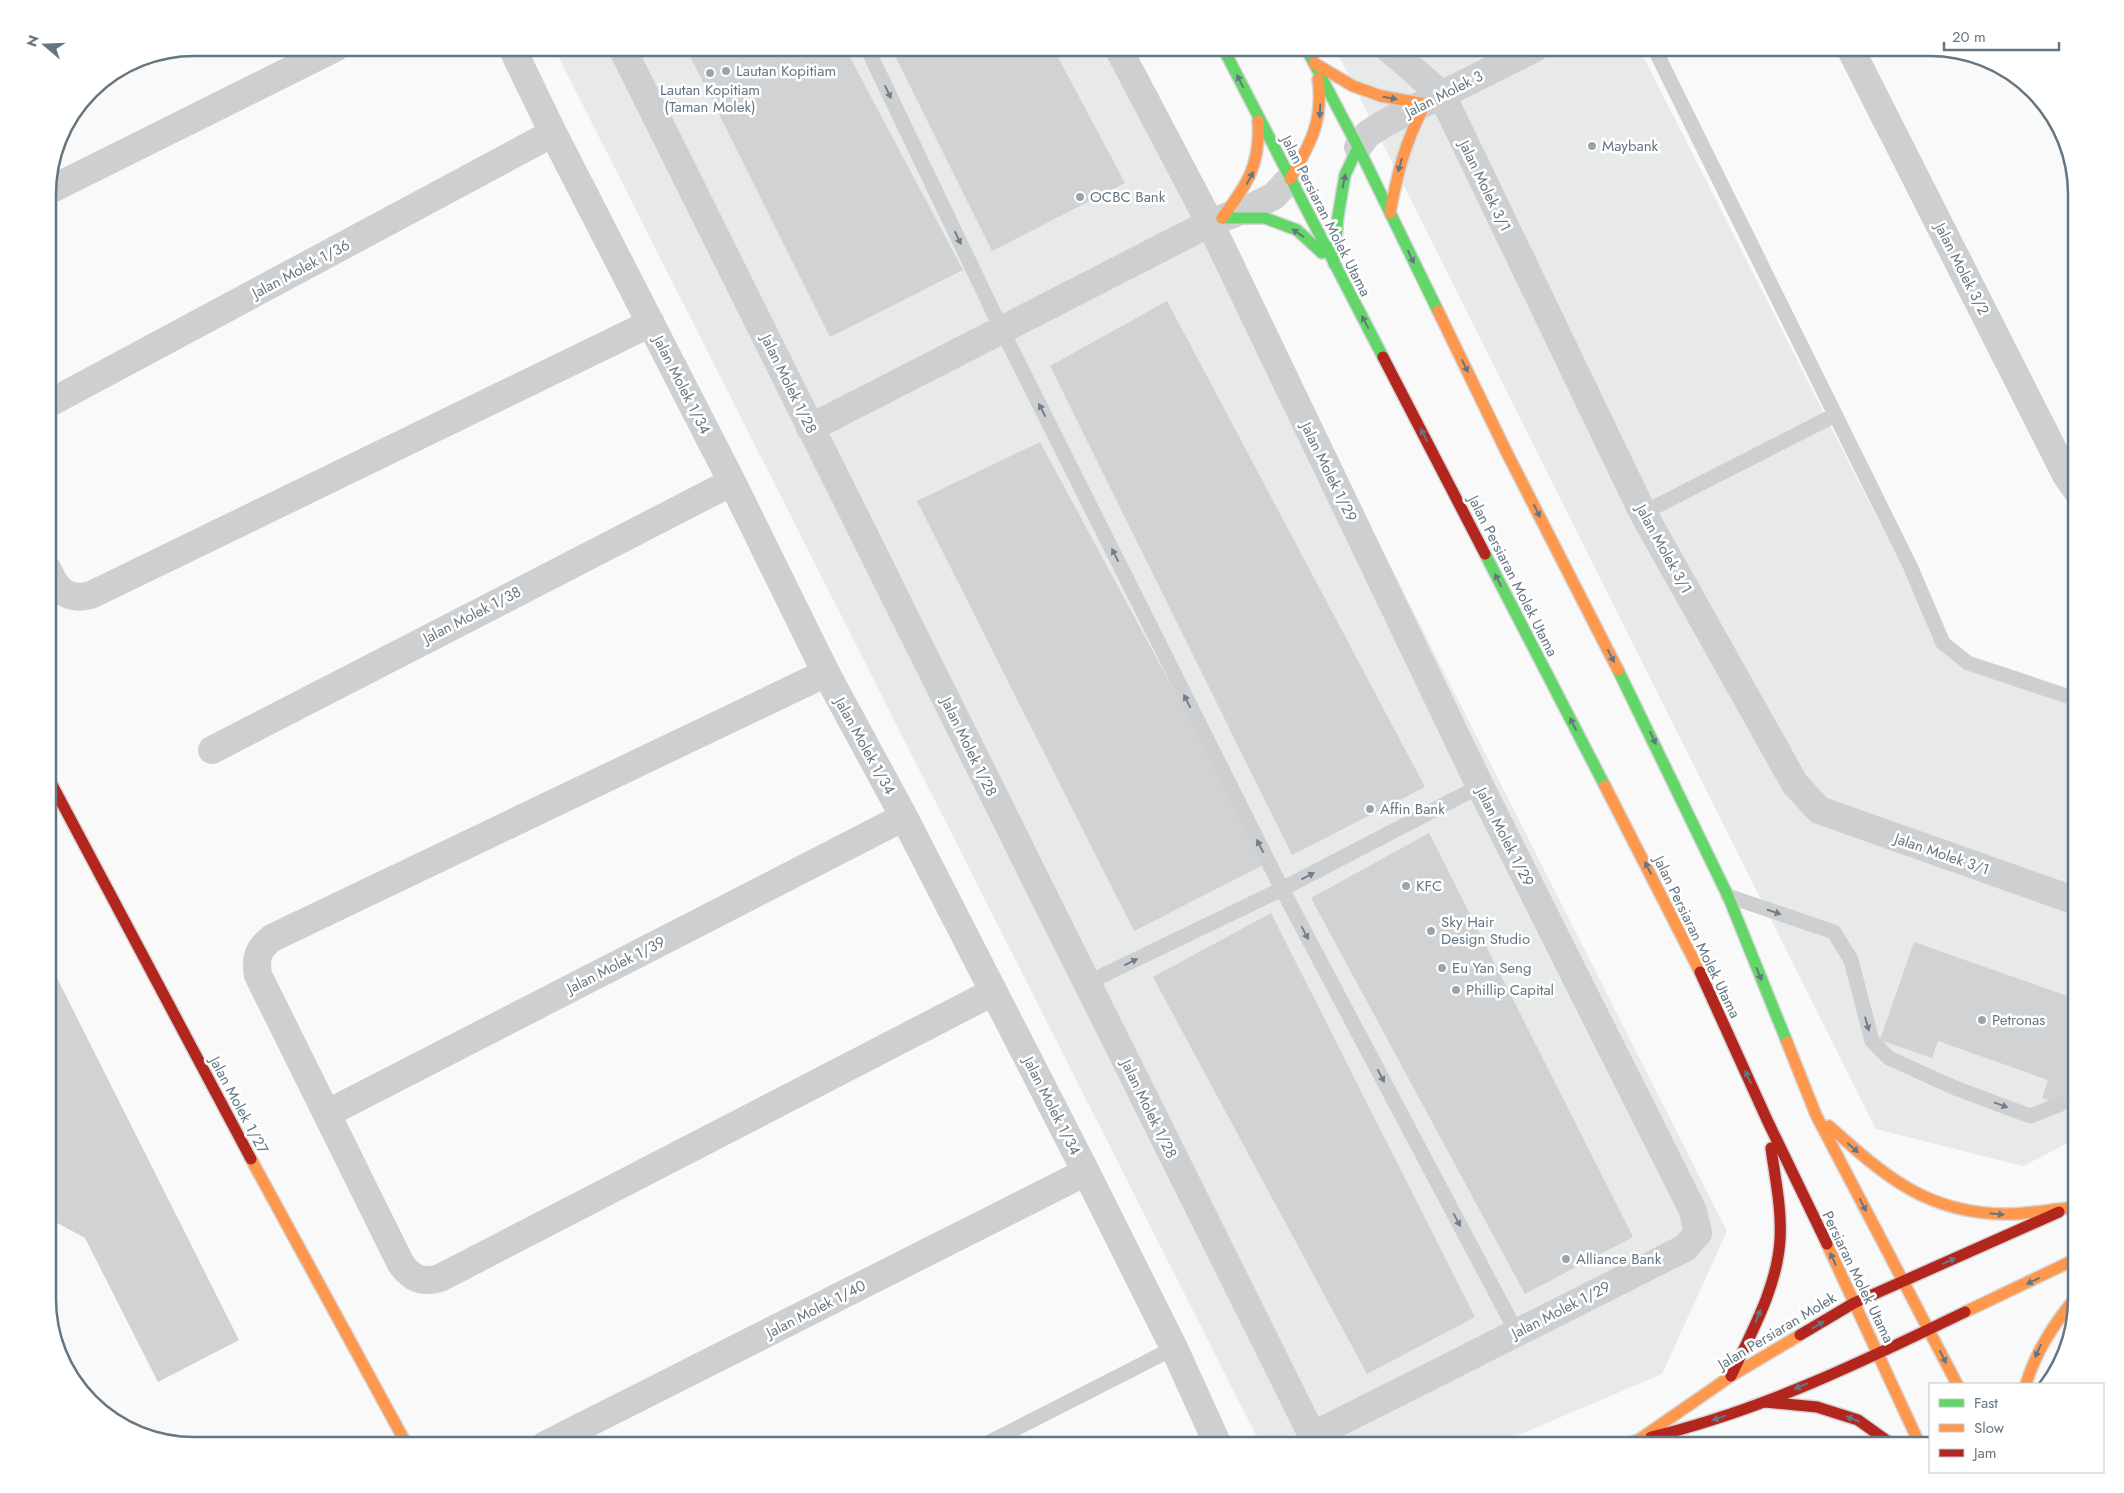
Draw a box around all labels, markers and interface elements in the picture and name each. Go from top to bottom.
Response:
north arrow [20,20,70,70]
scale bar [1944,20,2059,52]
text: 20 m [1952,26,1986,48]
text: N [21,32,44,49]
place label: Lautan Kopitiam [736,60,836,82]
marker: Lautan Kopitiam [720,65,732,77]
street label: Jalan Molek 3 [1400,65,1487,124]
marker: Lautan Kopitiam (Taman Molek) [704,67,716,79]
one-way arrow [1236,74,1244,88]
place label: Lautan Kopitiam (Taman Molek) [660,79,760,118]
one-way arrow [884,84,893,99]
one-way arrow [1382,94,1398,102]
one-way arrow [1316,103,1324,119]
street label: Jalan Persiaran Molek Utama [1275,130,1376,300]
street label: Jalan Molek 3/1 [1453,135,1517,235]
place label: Maybank [1602,135,1659,157]
marker: Maybank [1586,140,1598,152]
one-way arrow [1396,157,1404,172]
one-way arrow [1246,171,1254,186]
one-way arrow [1341,173,1349,189]
place label: OCBC Bank [1090,186,1166,208]
marker: OCBC Bank [1074,191,1086,203]
street label: Jalan Molek 3/2 [1928,217,1995,319]
one-way arrow [1291,228,1304,238]
one-way arrow [954,231,962,245]
street label: Jalan Molek 1/36 [246,234,354,305]
one-way arrow [1407,250,1415,264]
one-way arrow [1360,315,1369,329]
street label: Jalan Molek 1/28 [755,329,822,437]
street label: Jalan Molek 1/34 [647,330,716,438]
one-way arrow [1461,359,1469,373]
one-way arrow [1038,403,1046,417]
street label: Jalan Molek 1/29 [1295,417,1363,525]
one-way arrow [1420,428,1428,443]
street label: Jalan Persiaran Molek Utama [1462,490,1563,660]
street label: Jalan Molek 3/1 [1629,499,1698,598]
one-way arrow [1533,504,1541,518]
one-way arrow [1110,548,1118,562]
one-way arrow [1494,572,1502,587]
street label: Jalan Molek 1/38 [417,581,525,650]
one-way arrow [1607,648,1615,663]
street label: Jalan Molek 1/34 [828,692,901,799]
street label: Jalan Molek 1/28 [935,692,1002,800]
one-way arrow [1183,693,1191,708]
one-way arrow [1569,717,1577,731]
one-way arrow [1649,731,1657,745]
street label: Jalan Molek 1/29 [1470,782,1539,890]
place label: Affin Bank [1380,798,1445,820]
marker: Affin Bank [1364,803,1376,815]
street label: Jalan Molek 3/1 [1890,827,1992,881]
one-way arrow [1256,839,1264,853]
street label: Jalan Persiaran Molek Utama [1647,850,1746,1022]
one-way arrow [1644,861,1652,876]
one-way arrow [1301,872,1315,880]
place label: KFC [1416,875,1442,897]
marker: KFC [1400,880,1412,892]
one-way arrow [1767,908,1782,916]
place label: Sky Hair Design Studio [1441,911,1530,950]
one-way arrow [1301,925,1309,940]
marker: Sky Hair Design Studio [1425,925,1437,937]
street label: Jalan Molek 1/39 [561,931,669,1000]
place label: Eu Yan Seng [1452,957,1532,979]
one-way arrow [1124,958,1138,966]
marker: Eu Yan Seng [1436,962,1448,974]
one-way arrow [1755,967,1763,982]
place label: Phillip Capital [1466,979,1554,1001]
marker: Phillip Capital [1450,984,1462,996]
place label: Petronas [1992,1009,2045,1031]
marker: Petronas [1976,1014,1988,1026]
one-way arrow [1864,1017,1872,1032]
street label: Jalan Molek 1/27 [203,1051,274,1158]
street label: Jalan Molek 1/34 [1017,1051,1086,1159]
street label: Jalan Molek 1/28 [1115,1054,1182,1162]
one-way arrow [1377,1069,1385,1083]
one-way arrow [1743,1070,1751,1084]
one-way arrow [1993,1102,2008,1109]
one-way arrow [1846,1142,1859,1153]
one-way arrow [1859,1198,1867,1213]
street label: Persiaran Molek Utama [1816,1207,1900,1347]
one-way arrow [1989,1210,2005,1218]
one-way arrow [1453,1212,1461,1227]
place label: Alliance Bank [1576,1248,1662,1270]
one-way arrow [1829,1252,1837,1266]
marker: Alliance Bank [1560,1253,1572,1265]
one-way arrow [1942,1256,1956,1264]
street label: Jalan Molek 1/40 [761,1275,869,1344]
street label: Jalan Molek 1/29 [1506,1276,1614,1345]
one-way arrow [2026,1277,2040,1285]
street label: Jalan Persiaran Molek [1712,1287,1841,1376]
one-way arrow [1755,1309,1763,1323]
one-way arrow [1811,1320,1824,1329]
one-way arrow [2034,1344,2042,1358]
one-way arrow [1939,1350,1947,1365]
one-way arrow [1794,1383,1809,1391]
legend [1929,1383,2104,1473]
text: Fast [1974,1392,1998,1414]
one-way arrow [1711,1414,1726,1422]
one-way arrow [1845,1415,1860,1423]
text: Slow [1974,1417,2005,1439]
text: Jam [1972,1442,1997,1464]

